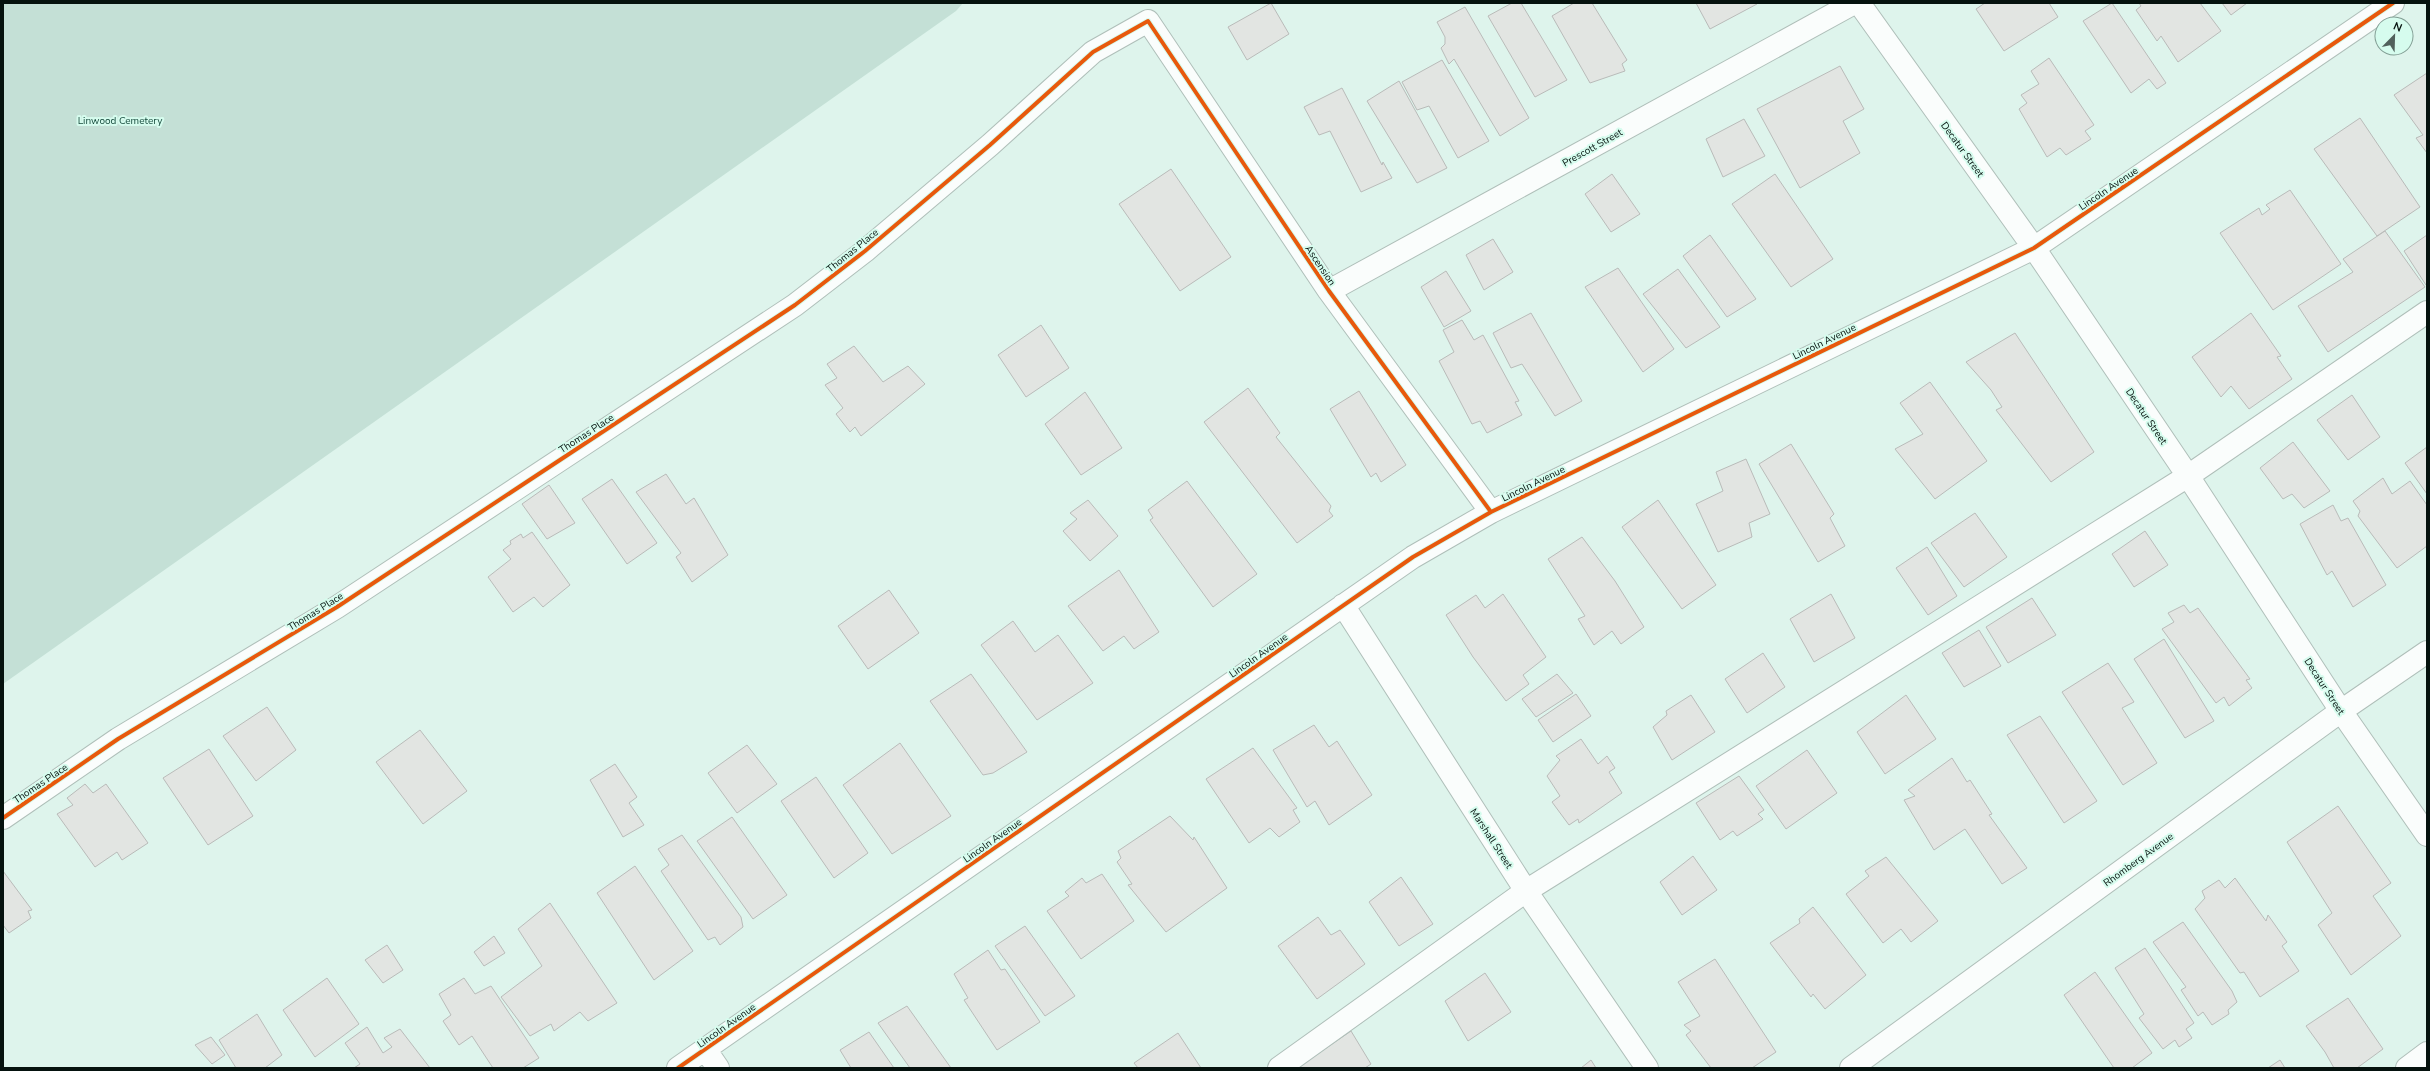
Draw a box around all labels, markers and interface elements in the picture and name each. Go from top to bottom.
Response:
north arrow [2374,16,2414,56]
text: N [2391,19,2404,36]
park label: Linwood Cemetery [78,114,163,128]
street label: Decatur Street [1937,119,1987,180]
street label: Prescott Street [1560,125,1625,170]
street label: Lincoln Avenue [2076,164,2141,214]
street label: Thomas Place [824,226,881,276]
street label: Ascension [1302,243,1339,289]
street label: Lincoln Avenue [1790,321,1858,363]
street label: Decatur Street [2122,386,2170,448]
street label: Thomas Place [556,411,617,457]
street label: Lincoln Avenue [1499,463,1567,505]
street label: Thomas Place [285,589,346,634]
street label: Lincoln Avenue [1226,630,1291,681]
street label: Decatur Street [2301,655,2348,718]
street label: Thomas Place [11,760,71,807]
street label: Marshall Street [1467,806,1516,872]
street label: Lincoln Avenue [960,815,1025,866]
street label: Rhomberg Avenue [2101,830,2177,890]
street label: Lincoln Avenue [694,1000,759,1051]

